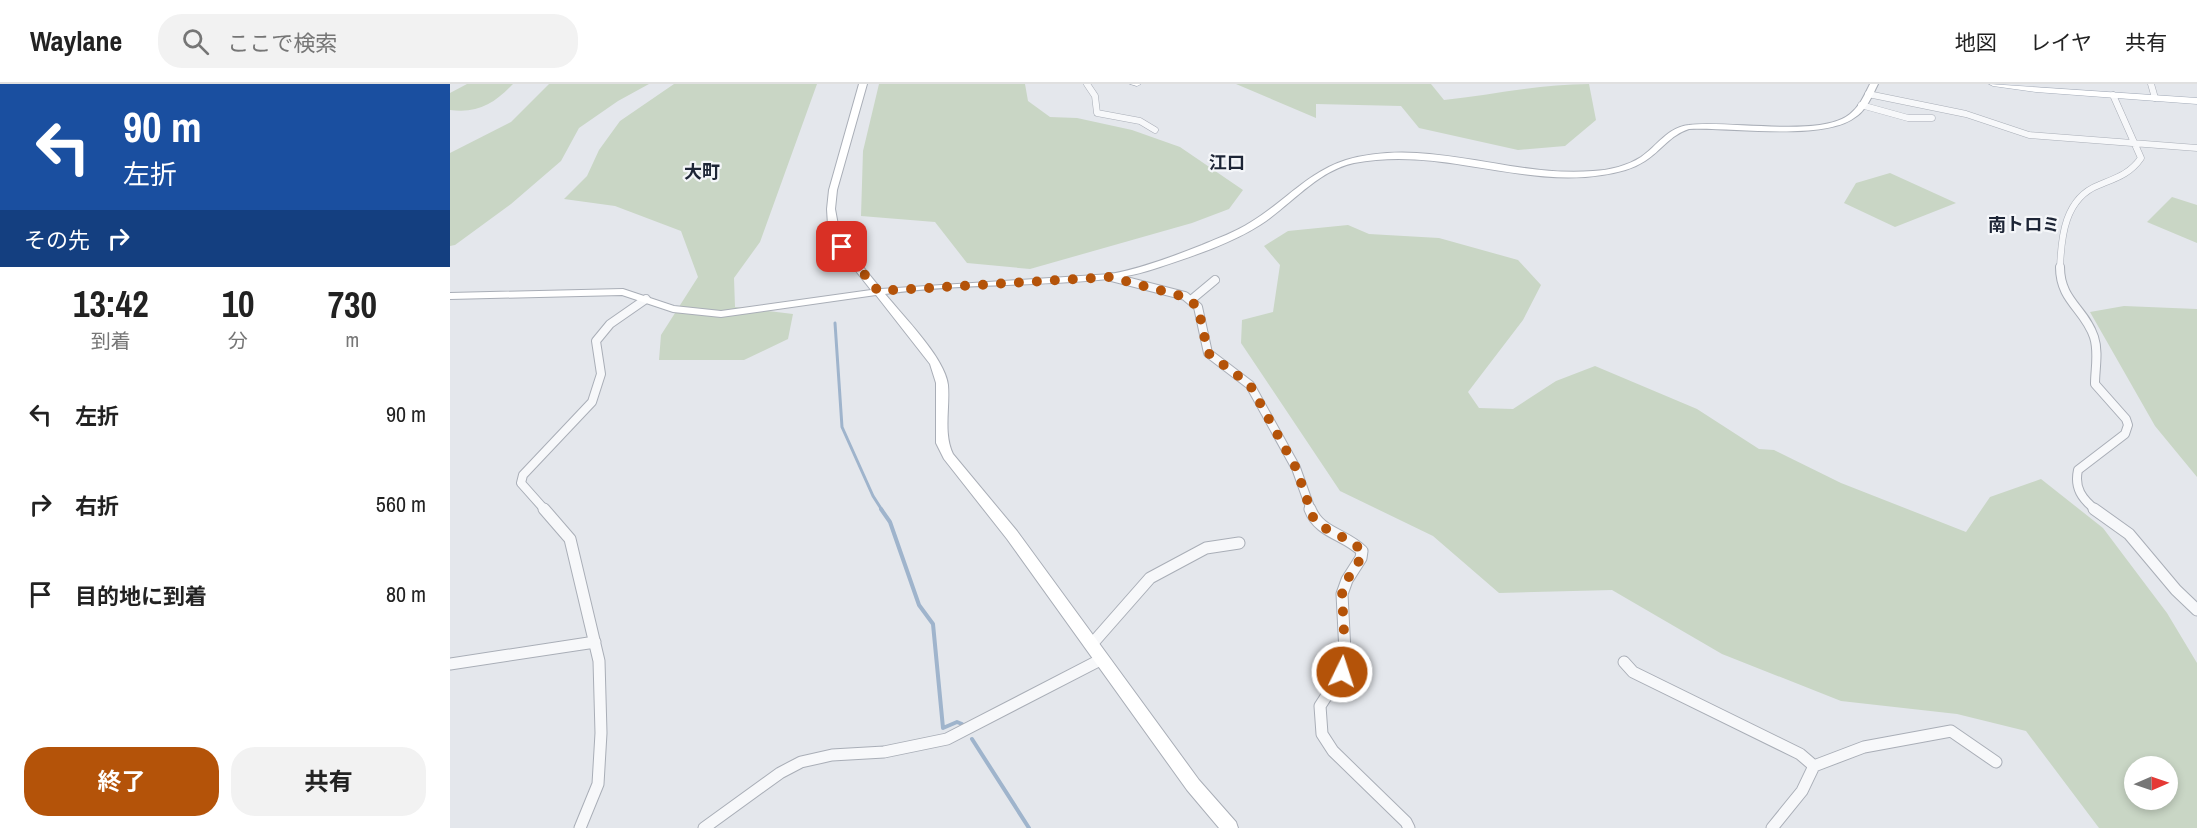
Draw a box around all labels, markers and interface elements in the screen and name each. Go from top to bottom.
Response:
search box [158,14,578,68]
text: Waylane [30,22,122,60]
icon: search [179,25,212,58]
text: ここで検索 [227,28,337,58]
text: 地図 [1955,28,1997,57]
text: レイヤ [2030,28,2092,57]
text: 共有 [2125,28,2167,57]
text: 90 m [123,99,202,155]
icon: left [24,108,102,186]
district label: 江口 [1209,150,1245,175]
text: 左折 [123,156,177,192]
district label: 大町 [684,159,720,184]
district label: 南トロミ [1988,212,2060,237]
pin [816,221,867,272]
icon: right [102,222,135,255]
text: その先 [24,225,90,255]
icon: arrive [825,230,858,263]
text: 13:42 [73,280,149,328]
text: 10 [222,280,255,328]
text: 730 [328,281,377,329]
text: m [345,326,359,353]
text: 到着 [91,327,131,354]
text: 分 [228,327,248,354]
icon: left [24,398,57,431]
text: 90 m [386,399,426,429]
text: 左折 [75,401,119,431]
icon: right [24,488,57,521]
text: 560 m [376,489,426,519]
text: 右折 [75,491,119,521]
icon: arrive [24,578,57,611]
text: 80 m [386,579,426,609]
text: 目的地に到着 [75,581,207,611]
position arrow [1310,640,1374,704]
button: 終了 [24,747,219,816]
button: 共有 [231,747,426,816]
north arrow [2124,756,2178,810]
map controls [2124,756,2178,810]

